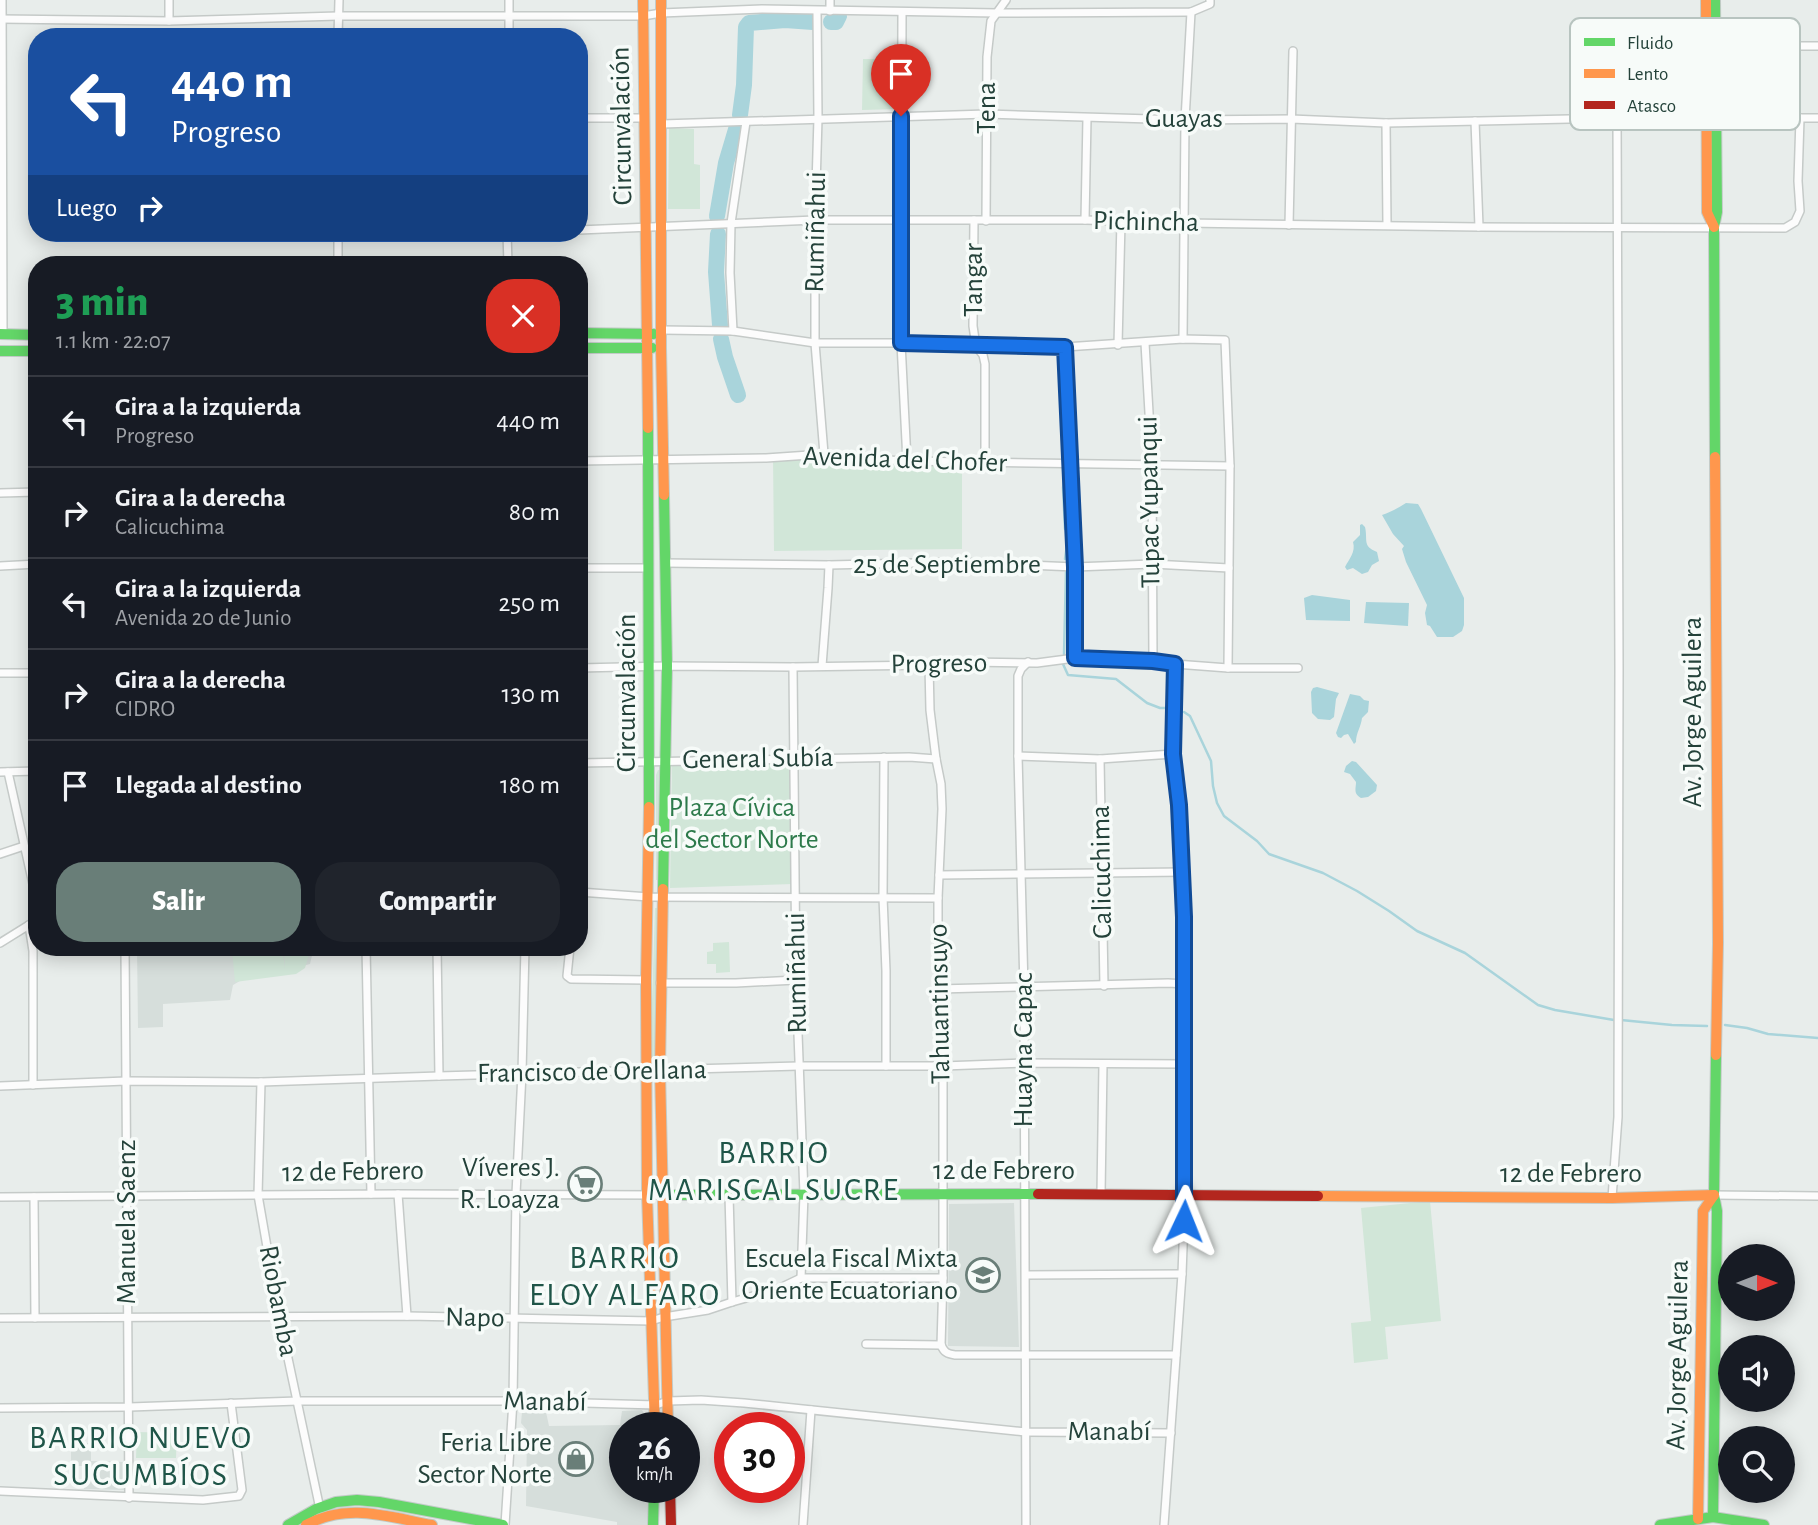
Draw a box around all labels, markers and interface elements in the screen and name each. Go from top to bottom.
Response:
legend [1570,18,1800,130]
text: Fluido [1627,34,1673,53]
pin [871,44,931,116]
street label: Circunvalación [607,46,637,206]
icon: arrive [882,55,920,93]
icon: left [56,56,147,147]
text: 440 m [171,58,293,107]
text: Lento [1627,65,1668,84]
street label: Tena [973,82,1001,134]
text: Atasco [1627,97,1676,116]
street label: Guayas [1145,105,1223,133]
text: Progreso [171,116,281,148]
street label: Rumiñahui [801,171,831,293]
icon: right [131,189,169,227]
text: Luego [56,195,117,221]
street label: Pichincha [1093,207,1199,237]
street label: Tangar [960,243,988,317]
button: close [486,279,560,353]
text: 3 min [56,281,148,323]
text: 1.1 km · 22:07 [56,330,171,353]
text: Gira a la izquierda [115,394,301,420]
icon: left [56,403,94,441]
text: 440 m [496,408,560,434]
street label: Tupac Yupanqui [1134,416,1166,588]
text: Progreso [115,425,194,448]
street label: Avenida del Chofer [802,442,1008,478]
text: Gira a la derecha [115,485,286,511]
icon: right [56,494,94,532]
text: 80 m [509,499,560,525]
text: Calicuchima [115,516,225,539]
street label: 25 de Septiembre [853,551,1041,579]
text: Gira a la izquierda [115,576,301,602]
icon: left [56,585,94,623]
text: 250 m [498,590,560,616]
text: Avenida 20 de Junio [115,607,291,630]
street label: Circunvalación [613,614,641,772]
street label: Av. Jorge Aguilera [1679,617,1707,807]
street label: Progreso [890,649,988,679]
text: Gira a la derecha [115,667,286,693]
icon: right [56,676,94,714]
text: 130 m [502,681,560,707]
text: CIDRO [115,698,175,721]
street label: General Subía [682,744,834,774]
icon: arrive [56,767,94,805]
text: Llegada al destino [115,772,302,798]
text: 180 m [500,772,560,798]
park label: Plaza Cívica del Sector Norte [645,794,819,854]
street label: Calicuchima [1087,805,1117,939]
button: Salir [56,862,301,942]
button: Compartir [315,862,560,942]
street label: Rumiñahui [782,912,812,1034]
street label: Tahuantinsuyo [925,924,955,1084]
street label: Huayna Capac [1010,972,1038,1128]
street label: Francisco de Orellana [477,1056,707,1088]
district label: BARRIO MARISCAL SUCRE [648,1137,900,1206]
street label: Manuela Saenz [113,1139,141,1305]
place label: Víveres J. R. Loayza [459,1154,560,1214]
street label: 12 de Febrero [282,1157,424,1187]
street label: 12 de Febrero [933,1157,1075,1185]
street label: 12 de Febrero [1500,1160,1642,1188]
supermarket icon: Víveres J. R. Loayza [566,1165,604,1203]
position arrow [1147,1184,1221,1258]
district label: BARRIO ELOY ALFARO [529,1242,721,1311]
street label: Riobamba [253,1243,303,1359]
north arrow [1718,1244,1796,1321]
map controls [1718,1244,1795,1503]
place label: Escuela Fiscal Mixta Oriente Ecuatoriano [742,1245,958,1305]
school or university icon: Escuela Fiscal Mixta Oriente Ecuatoriano [964,1256,1002,1294]
street label: Av. Jorge Aguilera [1662,1259,1694,1451]
street label: Napo [445,1303,505,1333]
button: sound [1718,1335,1795,1412]
street label: Manabí [503,1387,587,1417]
speed limit sign: 30 [714,1412,805,1503]
street label: Manabí [1067,1418,1151,1446]
district label: BARRIO NUEVO SUCUMBÍOS [29,1422,253,1491]
button: search [1718,1426,1795,1503]
place label: Feria Libre Sector Norte [417,1429,552,1489]
text: 26 [638,1431,671,1466]
shop icon: Feria Libre Sector Norte [557,1440,595,1478]
text: km/h [636,1466,673,1484]

